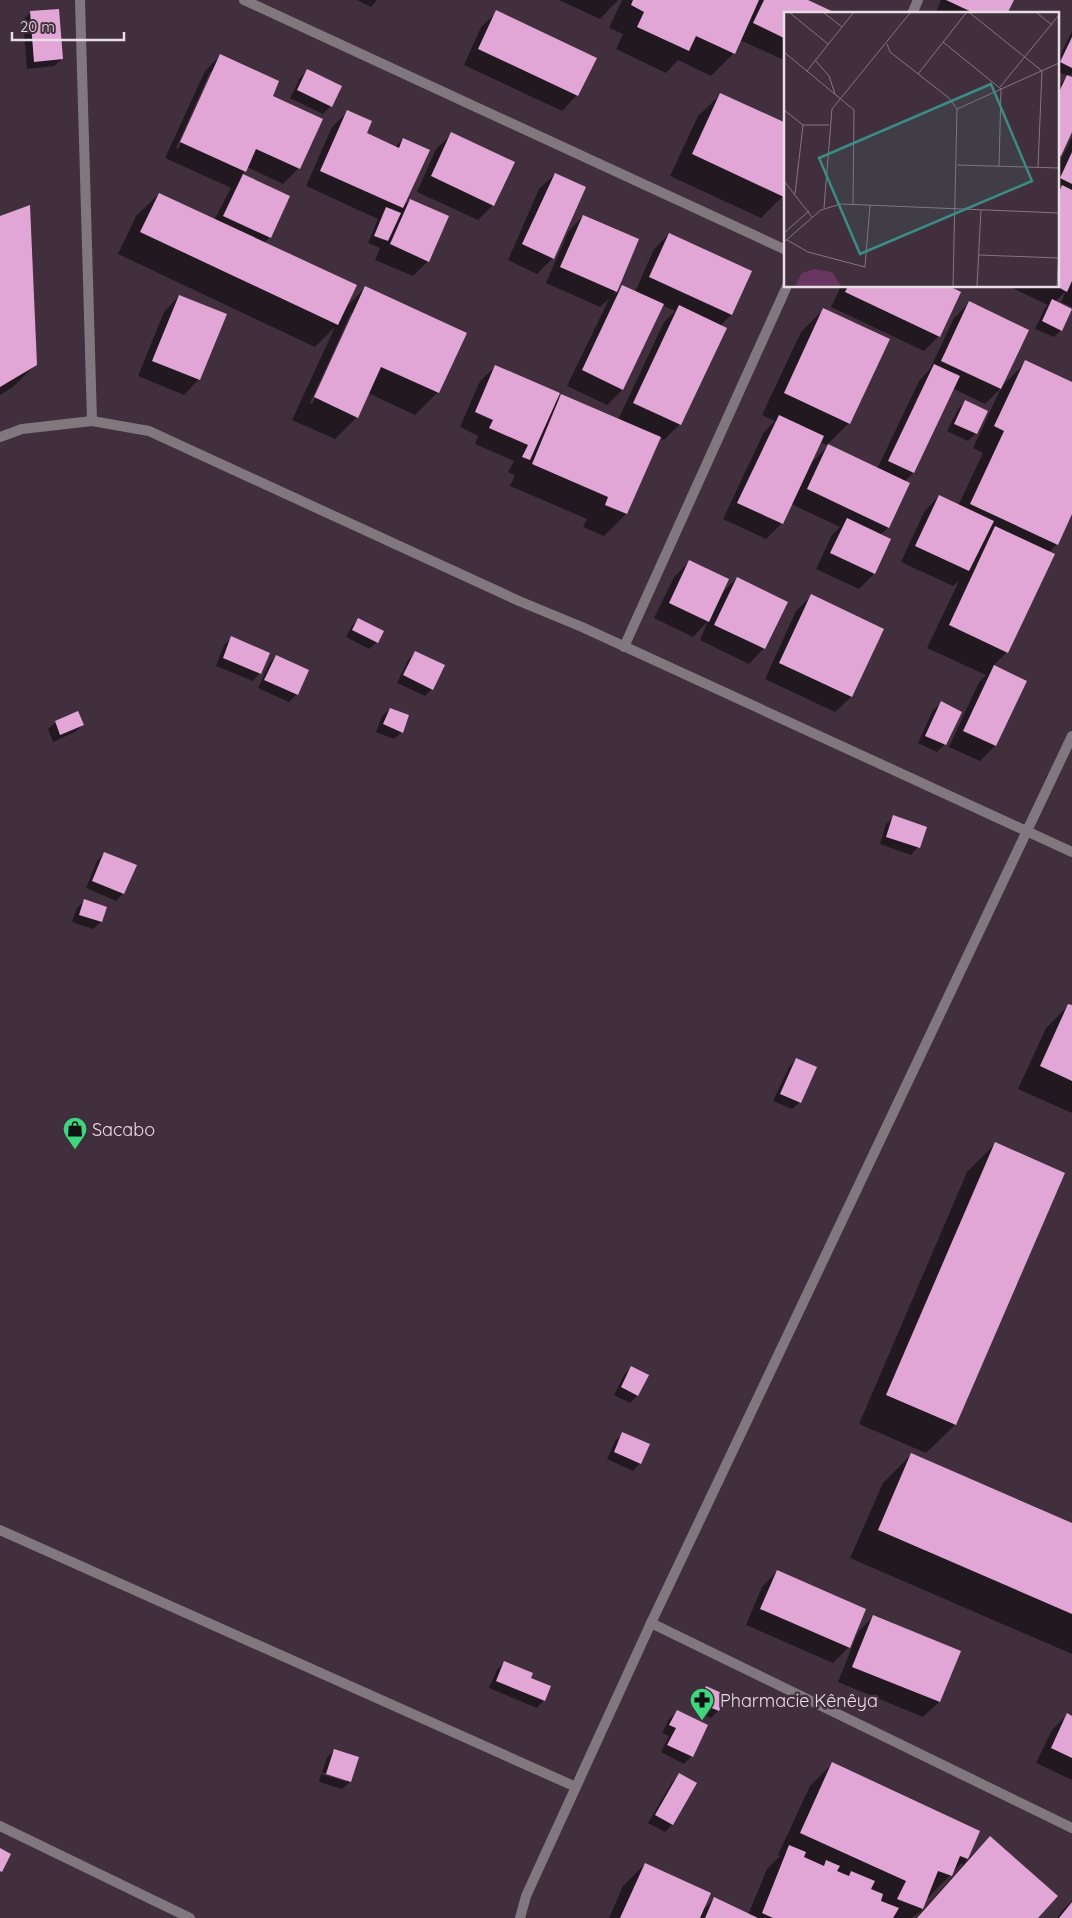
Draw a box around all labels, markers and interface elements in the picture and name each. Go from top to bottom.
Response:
scale bar [12,10,125,42]
inset map [784,12,1060,288]
text: 20 m [20,17,55,36]
shop icon: Sacabo [62,1116,88,1150]
place label: Sacabo [92,1118,155,1141]
pharmacy icon: Pharmacie Kênêya [689,1687,715,1721]
place label: Pharmacie Kênêya [720,1689,878,1712]

